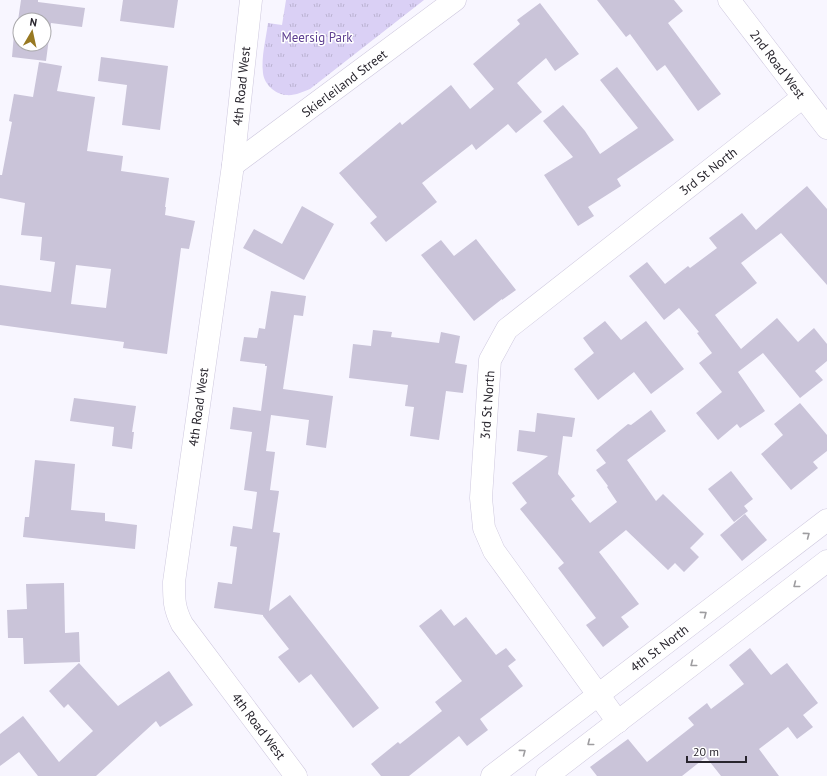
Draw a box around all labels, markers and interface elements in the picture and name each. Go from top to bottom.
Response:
north arrow [12,12,52,52]
text: N [29,15,38,30]
street label: 2nd Road West [746,26,809,103]
park label: Meersig Park [281,29,353,46]
street label: 4th Road West [229,45,254,126]
street label: Skierleiland Street [298,45,391,121]
street label: 3rd St North [676,144,741,199]
street label: 4th Road West [185,366,213,448]
street label: 3rd St North [477,370,498,440]
one-way arrow [803,533,810,540]
one-way arrow [794,580,801,587]
one-way arrow [699,612,706,619]
street label: 4th St North [627,621,692,676]
one-way arrow [690,659,697,667]
street label: 4th Road West [228,689,290,764]
one-way arrow [587,738,594,745]
scale bar [687,738,746,764]
text: 20 m [693,744,719,759]
one-way arrow [518,750,525,757]

